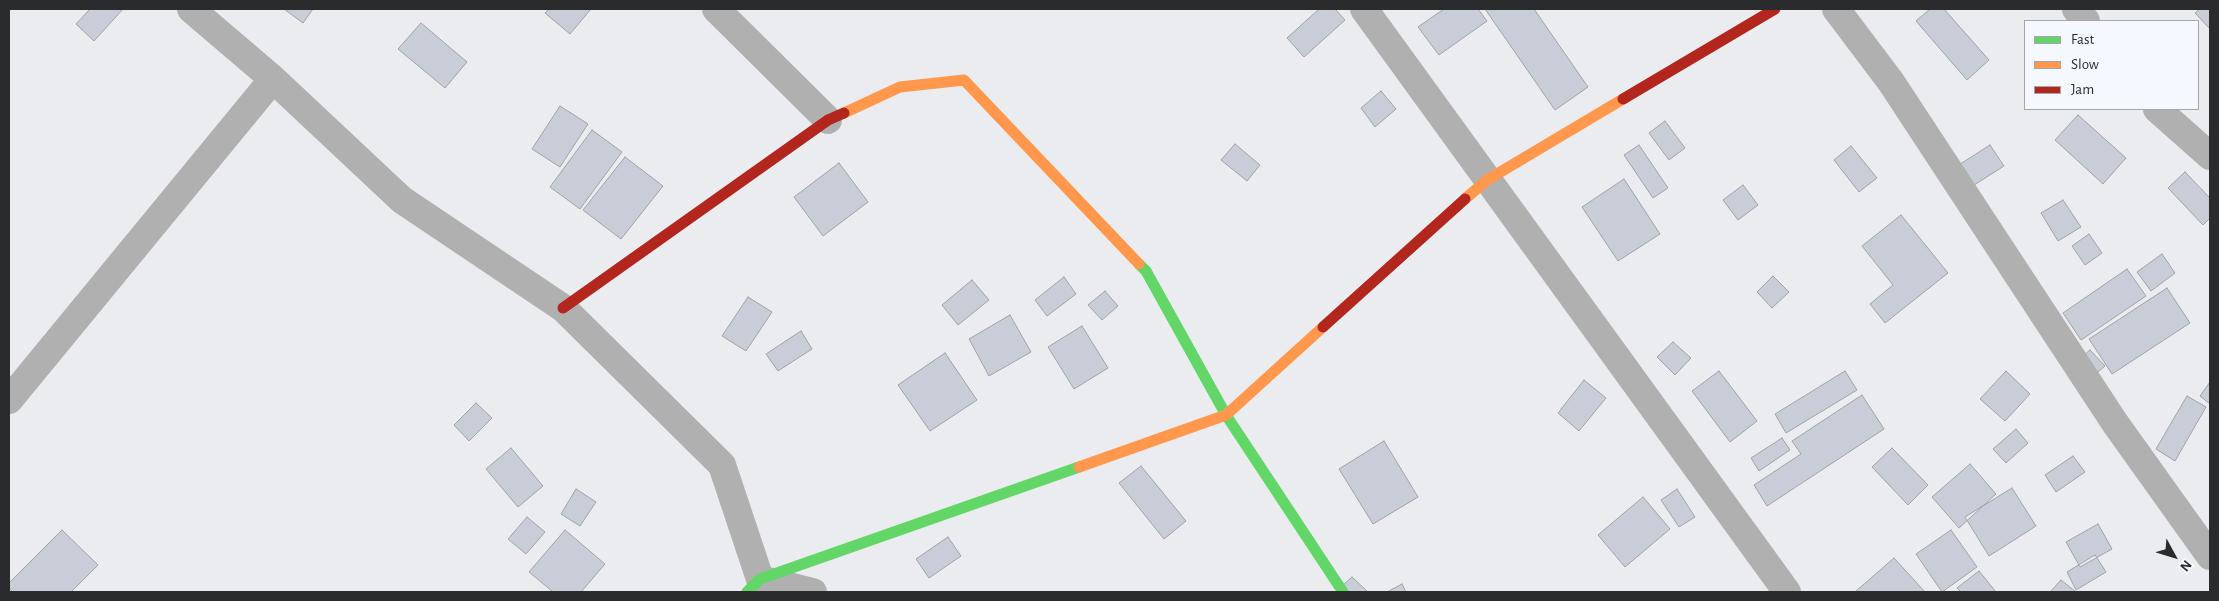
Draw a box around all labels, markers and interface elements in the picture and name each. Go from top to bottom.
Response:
legend [2024,20,2199,110]
text: Fast [2071,32,2094,47]
text: Slow [2071,57,2099,72]
text: Jam [2071,82,2094,97]
north arrow [2149,531,2199,581]
text: N [2177,557,2194,574]

